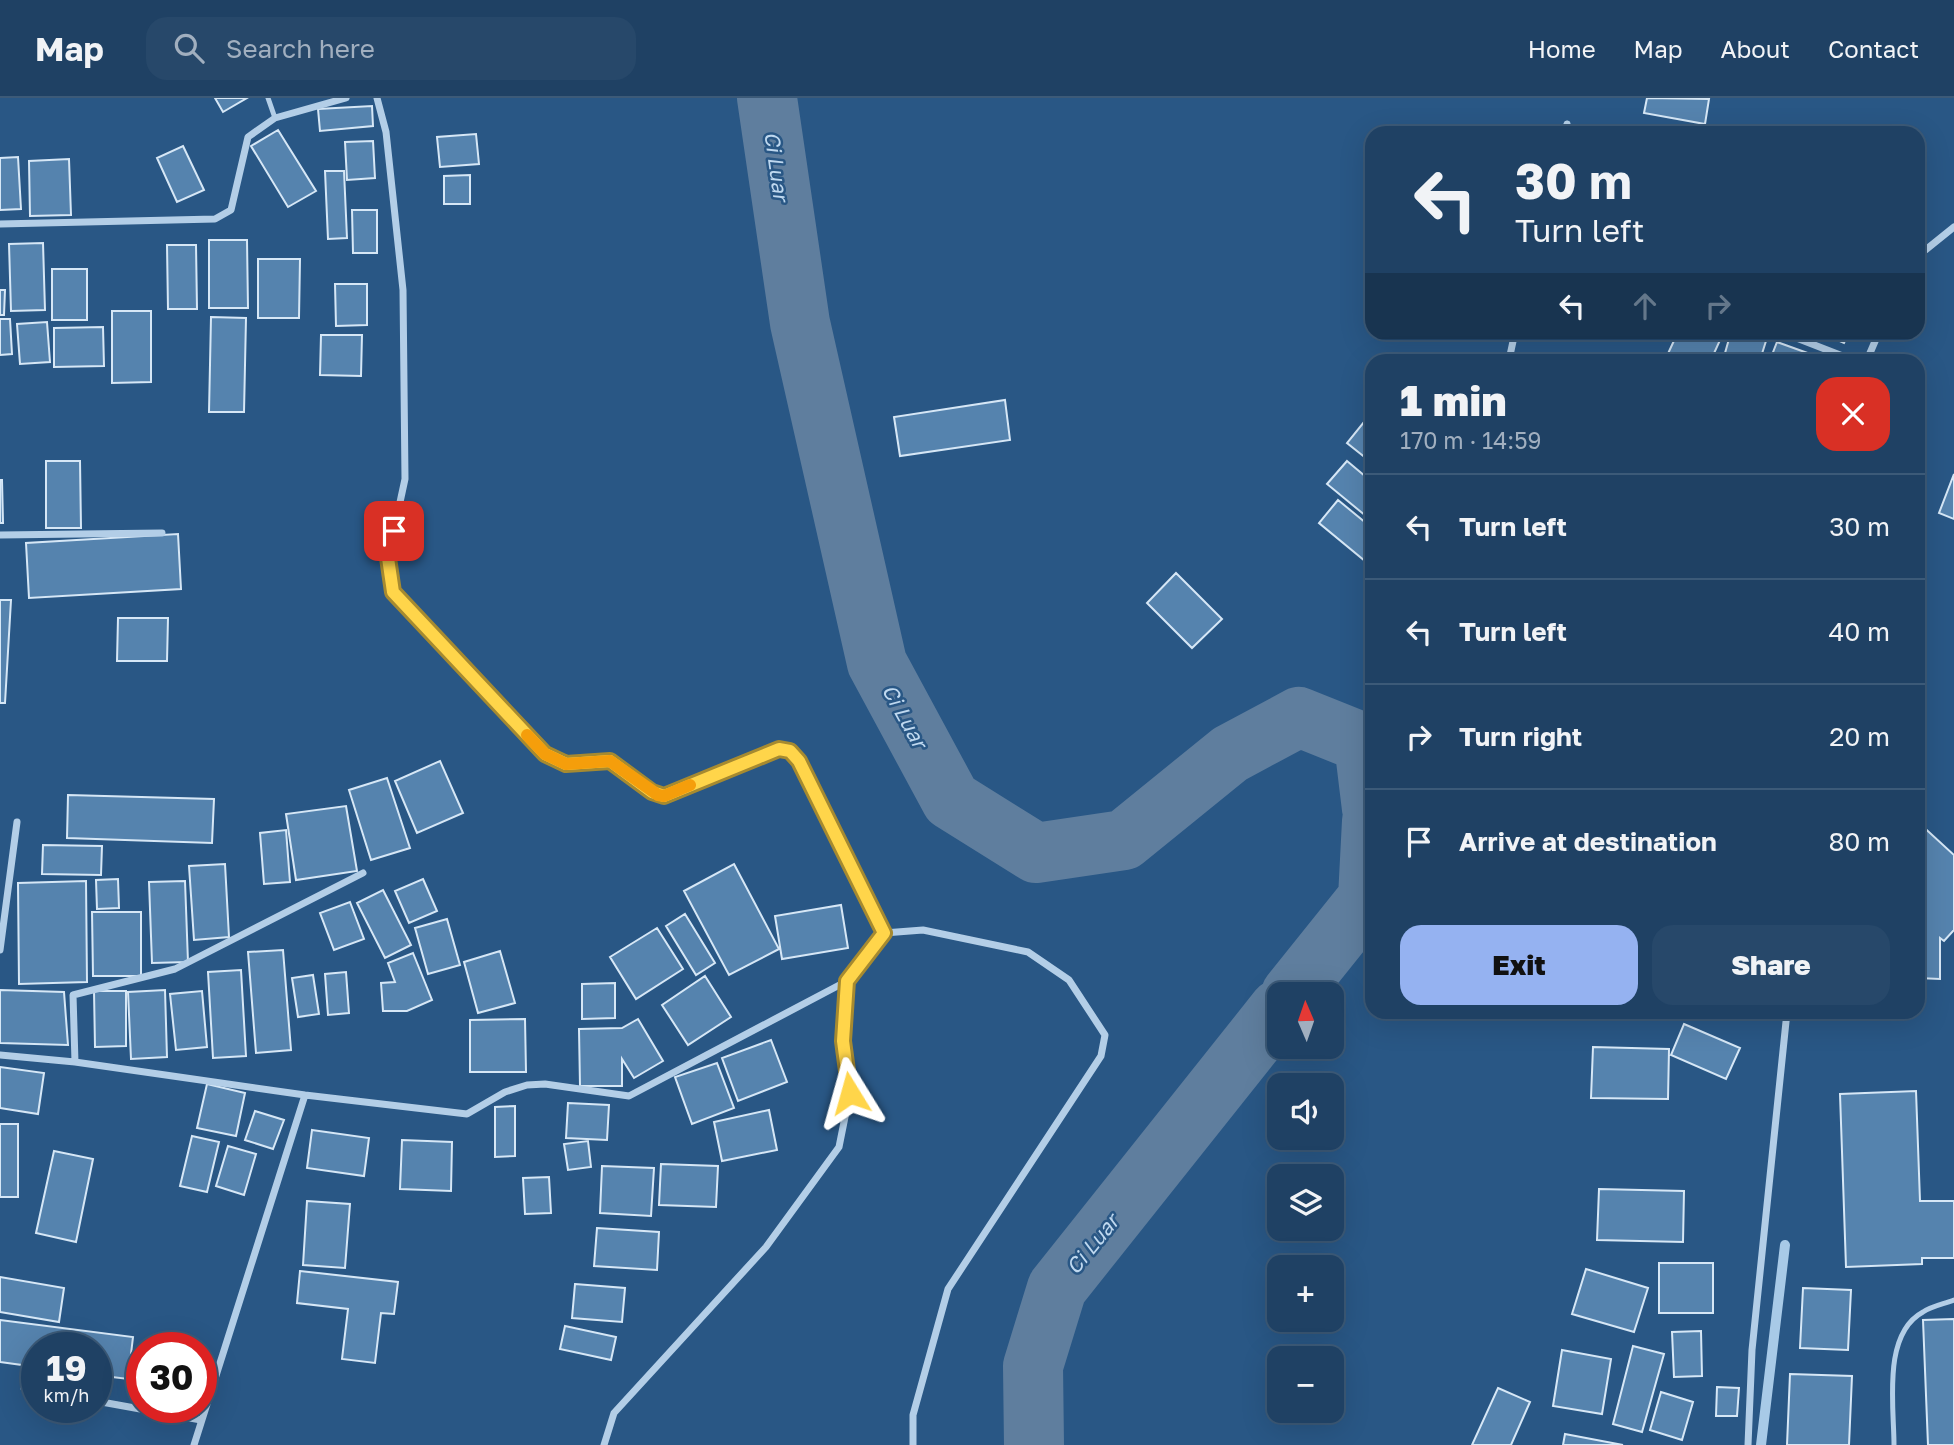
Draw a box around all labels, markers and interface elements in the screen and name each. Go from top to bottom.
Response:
search box [146,17,636,80]
text: Map [35,29,104,68]
icon: search [170,29,208,67]
text: Search here [226,33,375,64]
text: Home [1528,34,1596,63]
text: Map [1634,34,1683,63]
text: About [1721,34,1790,63]
text: Contact [1828,34,1919,63]
water label: Ci Luar [759,130,795,205]
text: 30 m [1515,151,1632,210]
icon: left [1400,154,1491,245]
text: Turn left [1515,211,1644,249]
icon: left [1553,287,1591,325]
icon: ahead [1626,287,1664,325]
icon: right [1699,287,1737,325]
text: 1 min [1400,375,1507,425]
button: close [1816,377,1890,451]
text: 170 m · 14:59 [1400,426,1541,454]
pin [364,501,424,561]
icon: left [1400,508,1438,546]
text: Turn left [1459,511,1567,542]
text: 30 m [1829,511,1890,542]
icon: arrive [375,512,413,550]
icon: left [1400,613,1438,651]
text: Turn left [1459,616,1567,647]
text: 40 m [1829,616,1890,647]
water label: Ci Luar [877,679,935,755]
icon: right [1400,718,1438,756]
text: Turn right [1459,721,1582,752]
text: 20 m [1829,721,1890,752]
icon: arrive [1400,823,1438,861]
text: Arrive at destination [1459,826,1717,857]
text: 80 m [1829,826,1890,857]
button: Exit [1400,925,1638,1005]
button: Share [1652,925,1890,1005]
north arrow [1267,982,1344,1059]
map controls [1267,982,1344,1423]
position arrow [813,1056,887,1130]
button: sound [1267,1073,1344,1150]
button: layers [1267,1164,1344,1241]
water label: Ci Luar [1060,1207,1126,1279]
button: + [1267,1255,1344,1332]
speed limit sign: 30 [126,1332,217,1423]
button: − [1267,1346,1344,1423]
text: 19 [46,1347,87,1389]
text: km/h [44,1384,89,1406]

